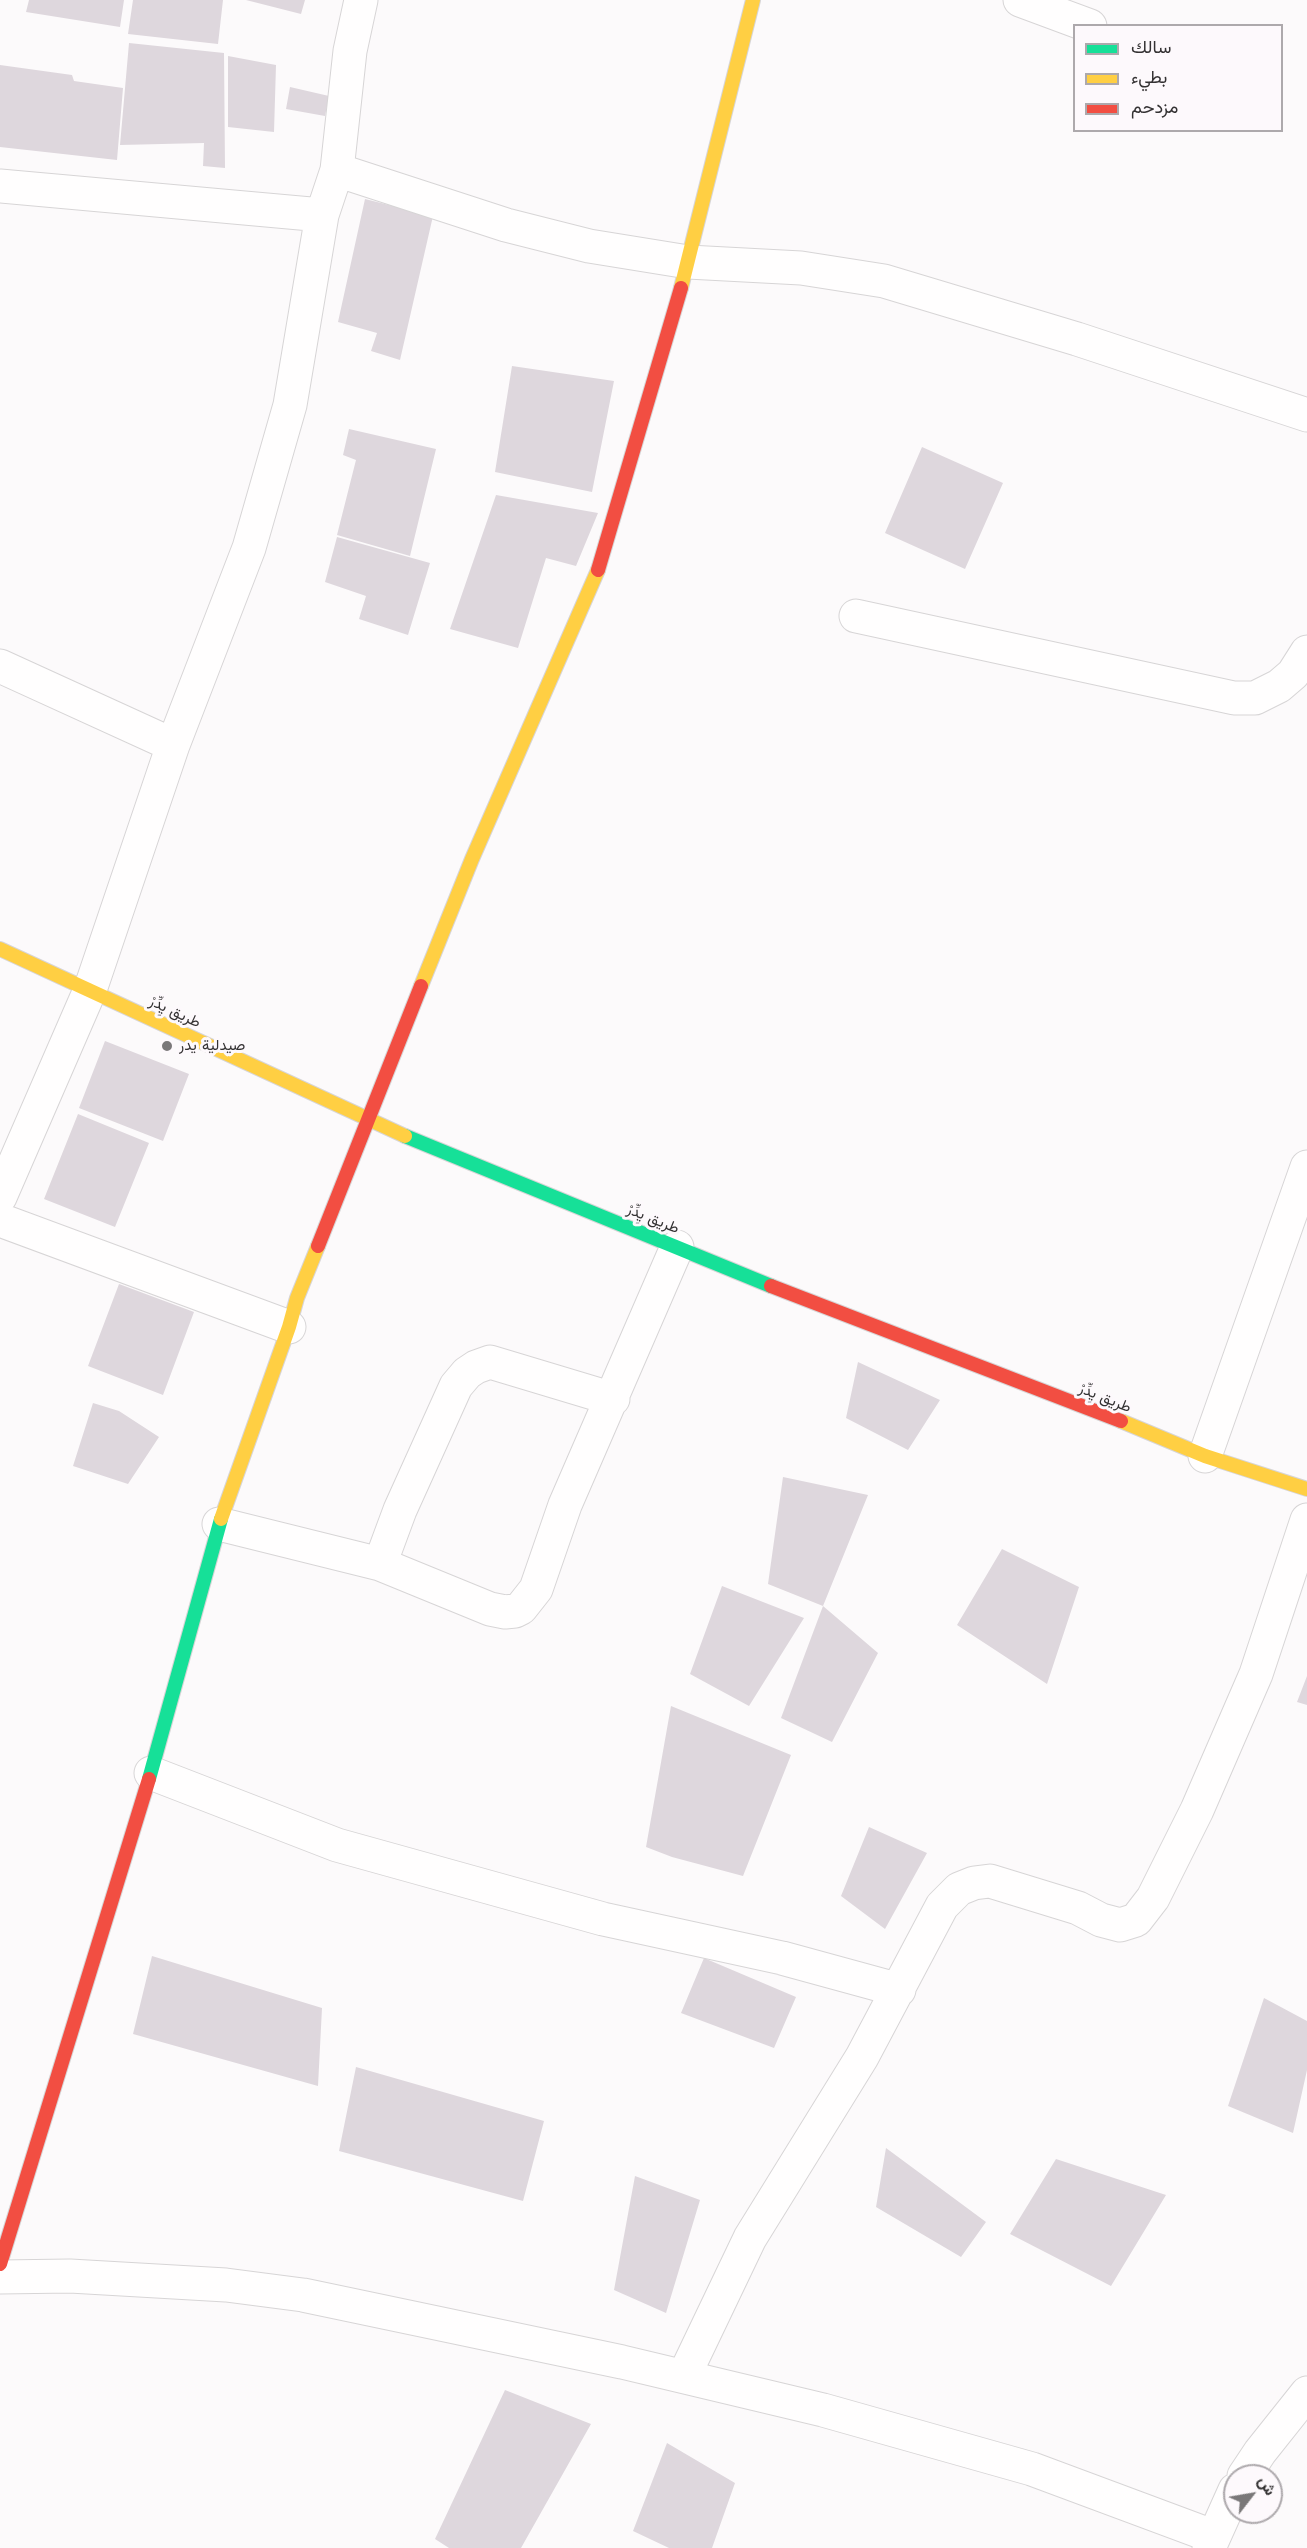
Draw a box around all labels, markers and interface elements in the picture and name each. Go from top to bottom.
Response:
legend [1073,24,1283,132]
text: سالك [1131,36,1171,57]
text: بطيء [1131,66,1167,87]
text: مزدحم [1131,96,1178,117]
street label: طريق يِدِّرْ [146,992,204,1032]
place label: صيدلية يدر [179,1037,245,1055]
marker: صيدلية يدر [160,1039,174,1053]
street label: طريق يِدِّرْ [624,1200,682,1238]
street label: طريق يِدِّرْ [1076,1379,1134,1417]
north arrow [1223,2464,1283,2524]
text: ش [1254,2472,1280,2499]

